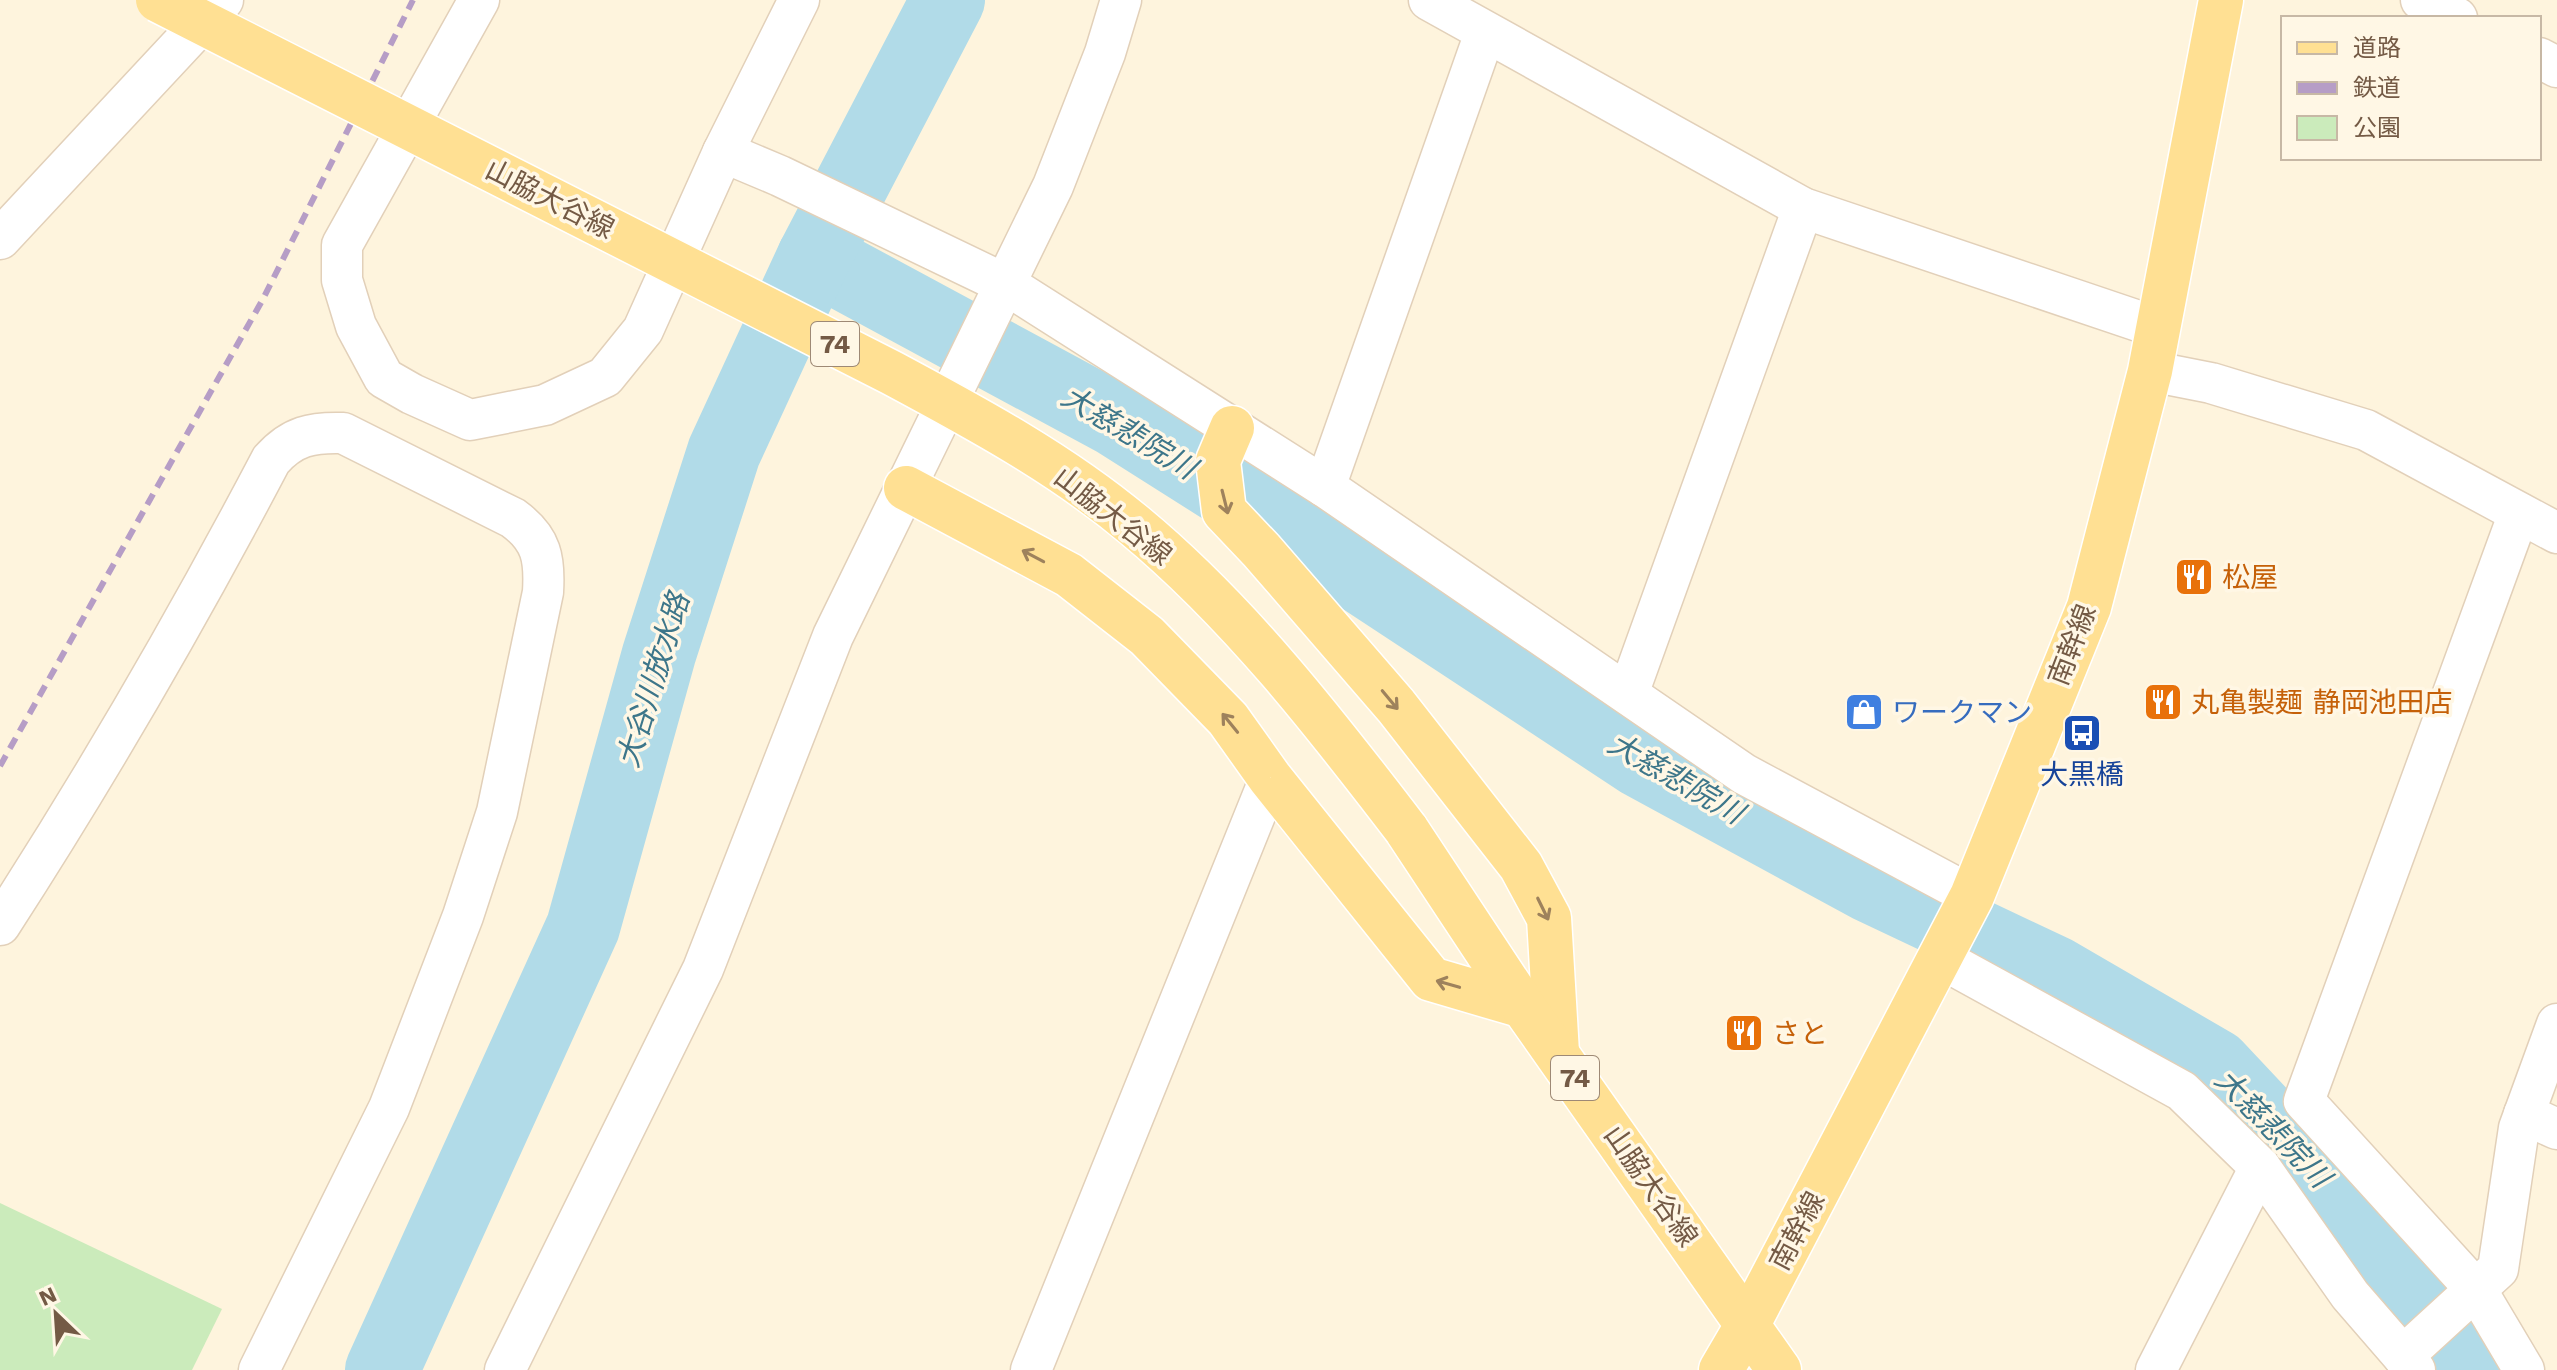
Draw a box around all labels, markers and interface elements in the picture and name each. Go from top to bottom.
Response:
legend [2281,16,2541,160]
text: 道路 [2353,34,2401,62]
text: 鉄道 [2353,74,2401,102]
text: 公園 [2353,114,2401,142]
street label: 山脇大谷線 [480,153,620,245]
road number: 74 [811,322,859,366]
water label: 大慈悲院川 [1056,378,1205,487]
street label: 山脇大谷線 [1048,460,1178,572]
one-way arrow [1218,489,1233,514]
one-way arrow [1021,547,1045,563]
restaurant icon: 松屋 [2173,556,2215,598]
place label: 松屋 [2222,561,2278,594]
water label: 大谷川放水路 [610,586,697,771]
street label: 南幹線 [2042,600,2102,690]
restaurant icon: 丸亀製麺 静岡池田店 [2142,681,2184,723]
place label: 丸亀製麺 静岡池田店 [2191,686,2453,719]
one-way arrow [1381,689,1399,710]
shop icon: ワークマン [1843,691,1885,733]
place label: ワークマン [1892,696,2032,729]
bus stop icon: 大黒橋 [2061,712,2103,754]
one-way arrow [1221,713,1238,734]
water label: 大慈悲院川 [1602,725,1752,832]
place label: 大黒橋 [2040,758,2124,791]
one-way arrow [1536,896,1551,920]
one-way arrow [1436,976,1462,991]
restaurant icon: さと [1723,1012,1765,1054]
place label: さと [1772,1017,1828,1050]
road number: 74 [1551,1056,1599,1100]
water label: 大慈悲院川 [2208,1062,2340,1196]
street label: 山脇大谷線 [1597,1119,1705,1253]
street label: 南幹線 [1763,1186,1831,1276]
north arrow [16,1274,96,1354]
text: N [35,1282,60,1311]

